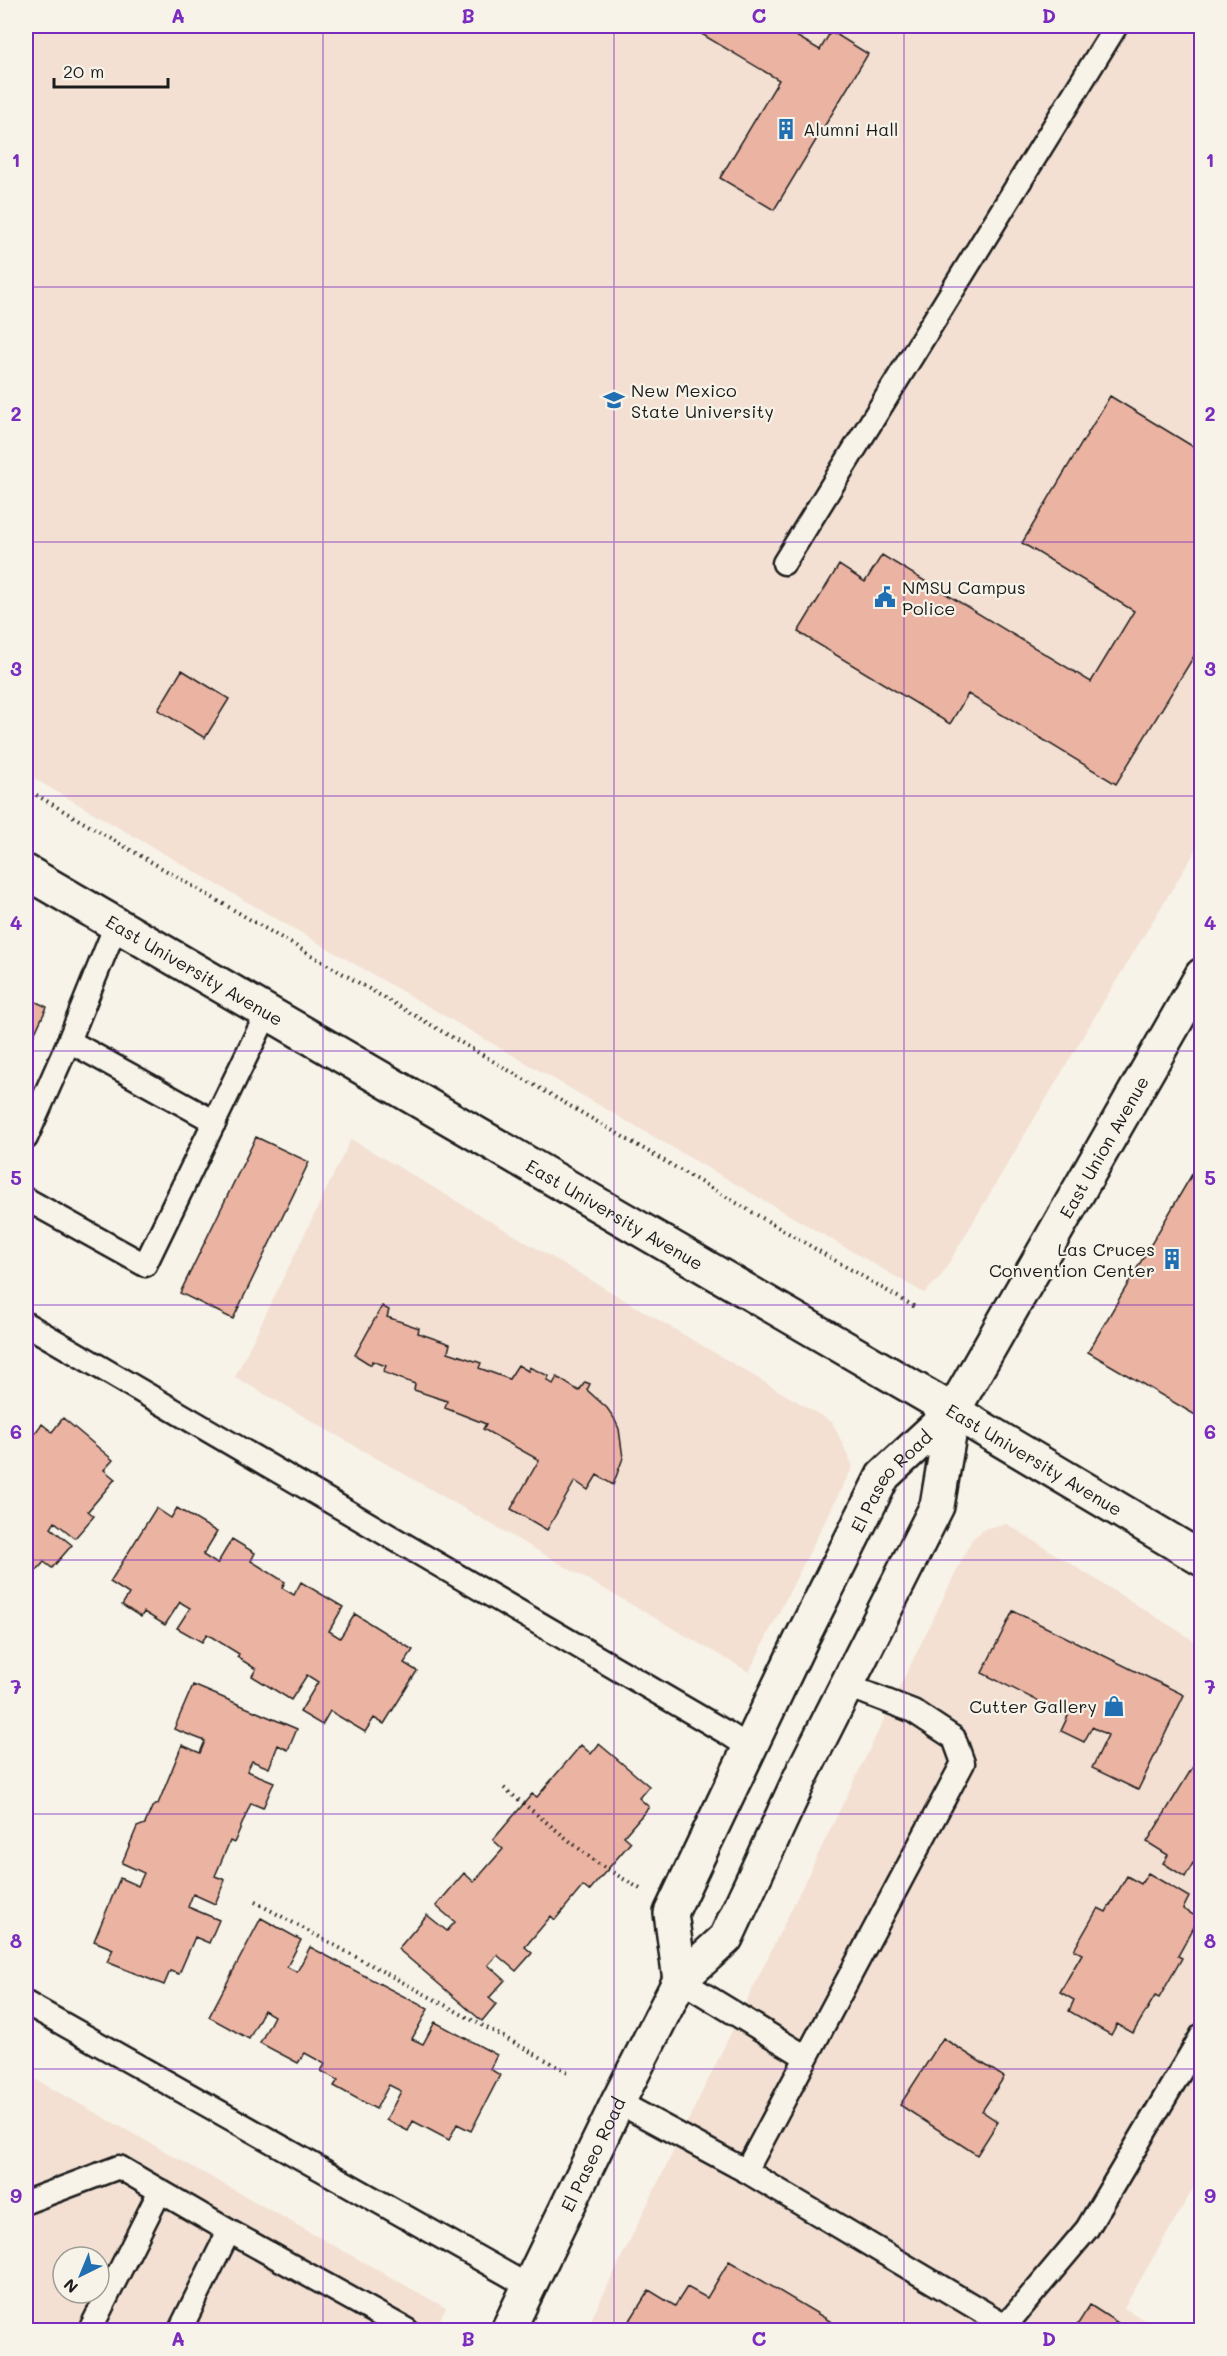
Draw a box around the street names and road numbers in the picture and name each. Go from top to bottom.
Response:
street label: East University Avenue [102,909,287,1031]
street label: East Union Avenue [1054,1071,1154,1223]
street label: East University Avenue [522,1153,708,1275]
street label: East University Avenue [942,1398,1127,1521]
street label: El Paseo Road [845,1425,937,1536]
street label: El Paseo Road [555,2093,630,2215]

